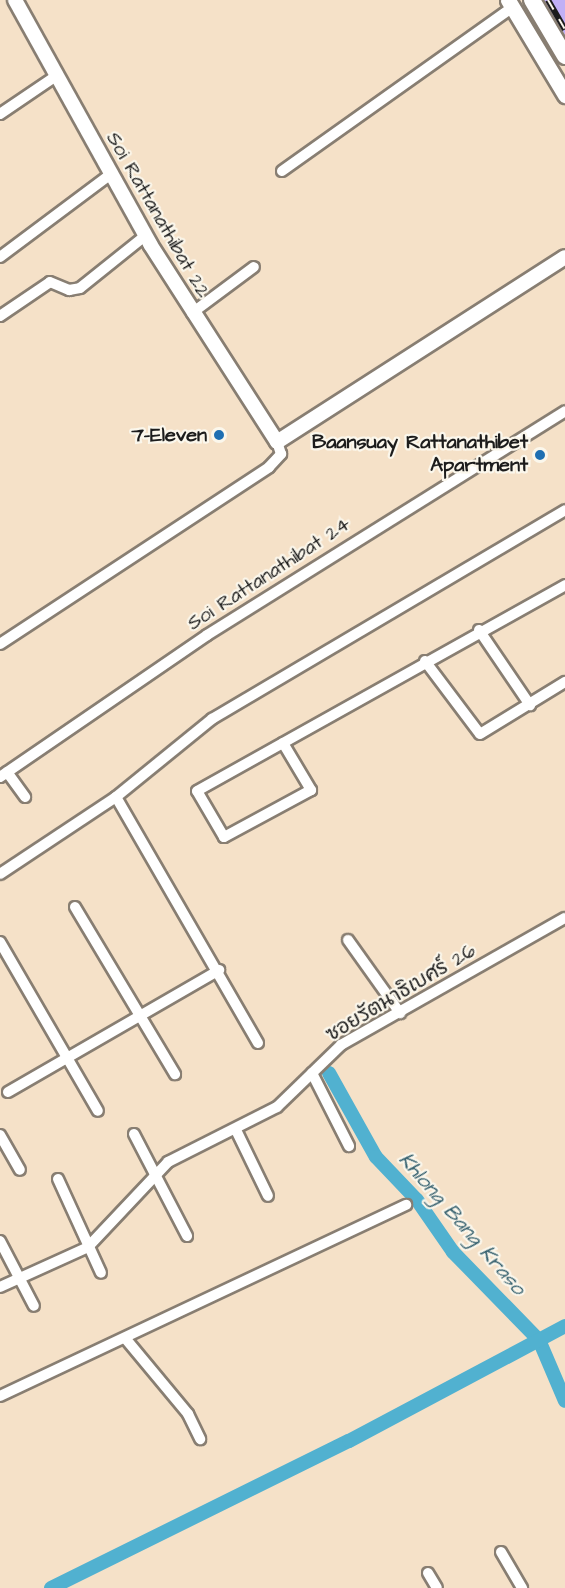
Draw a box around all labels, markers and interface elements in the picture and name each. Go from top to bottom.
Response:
street label: Soi Rattanathibat 22 [101,128,215,302]
place label: 7-Eleven [131,423,207,447]
marker: 7-Eleven [212,428,226,442]
place label: Baansuay Rattanathibet Apartment [312,431,528,478]
marker: Baansuay Rattanathibet Apartment [533,448,547,462]
street label: Soi Rattanathibat 24 [183,512,355,636]
street label: ซอยรัตนาธิเบศร์ 26 [322,939,480,1047]
water label: Khlong Bang Kraso [393,1148,531,1300]

